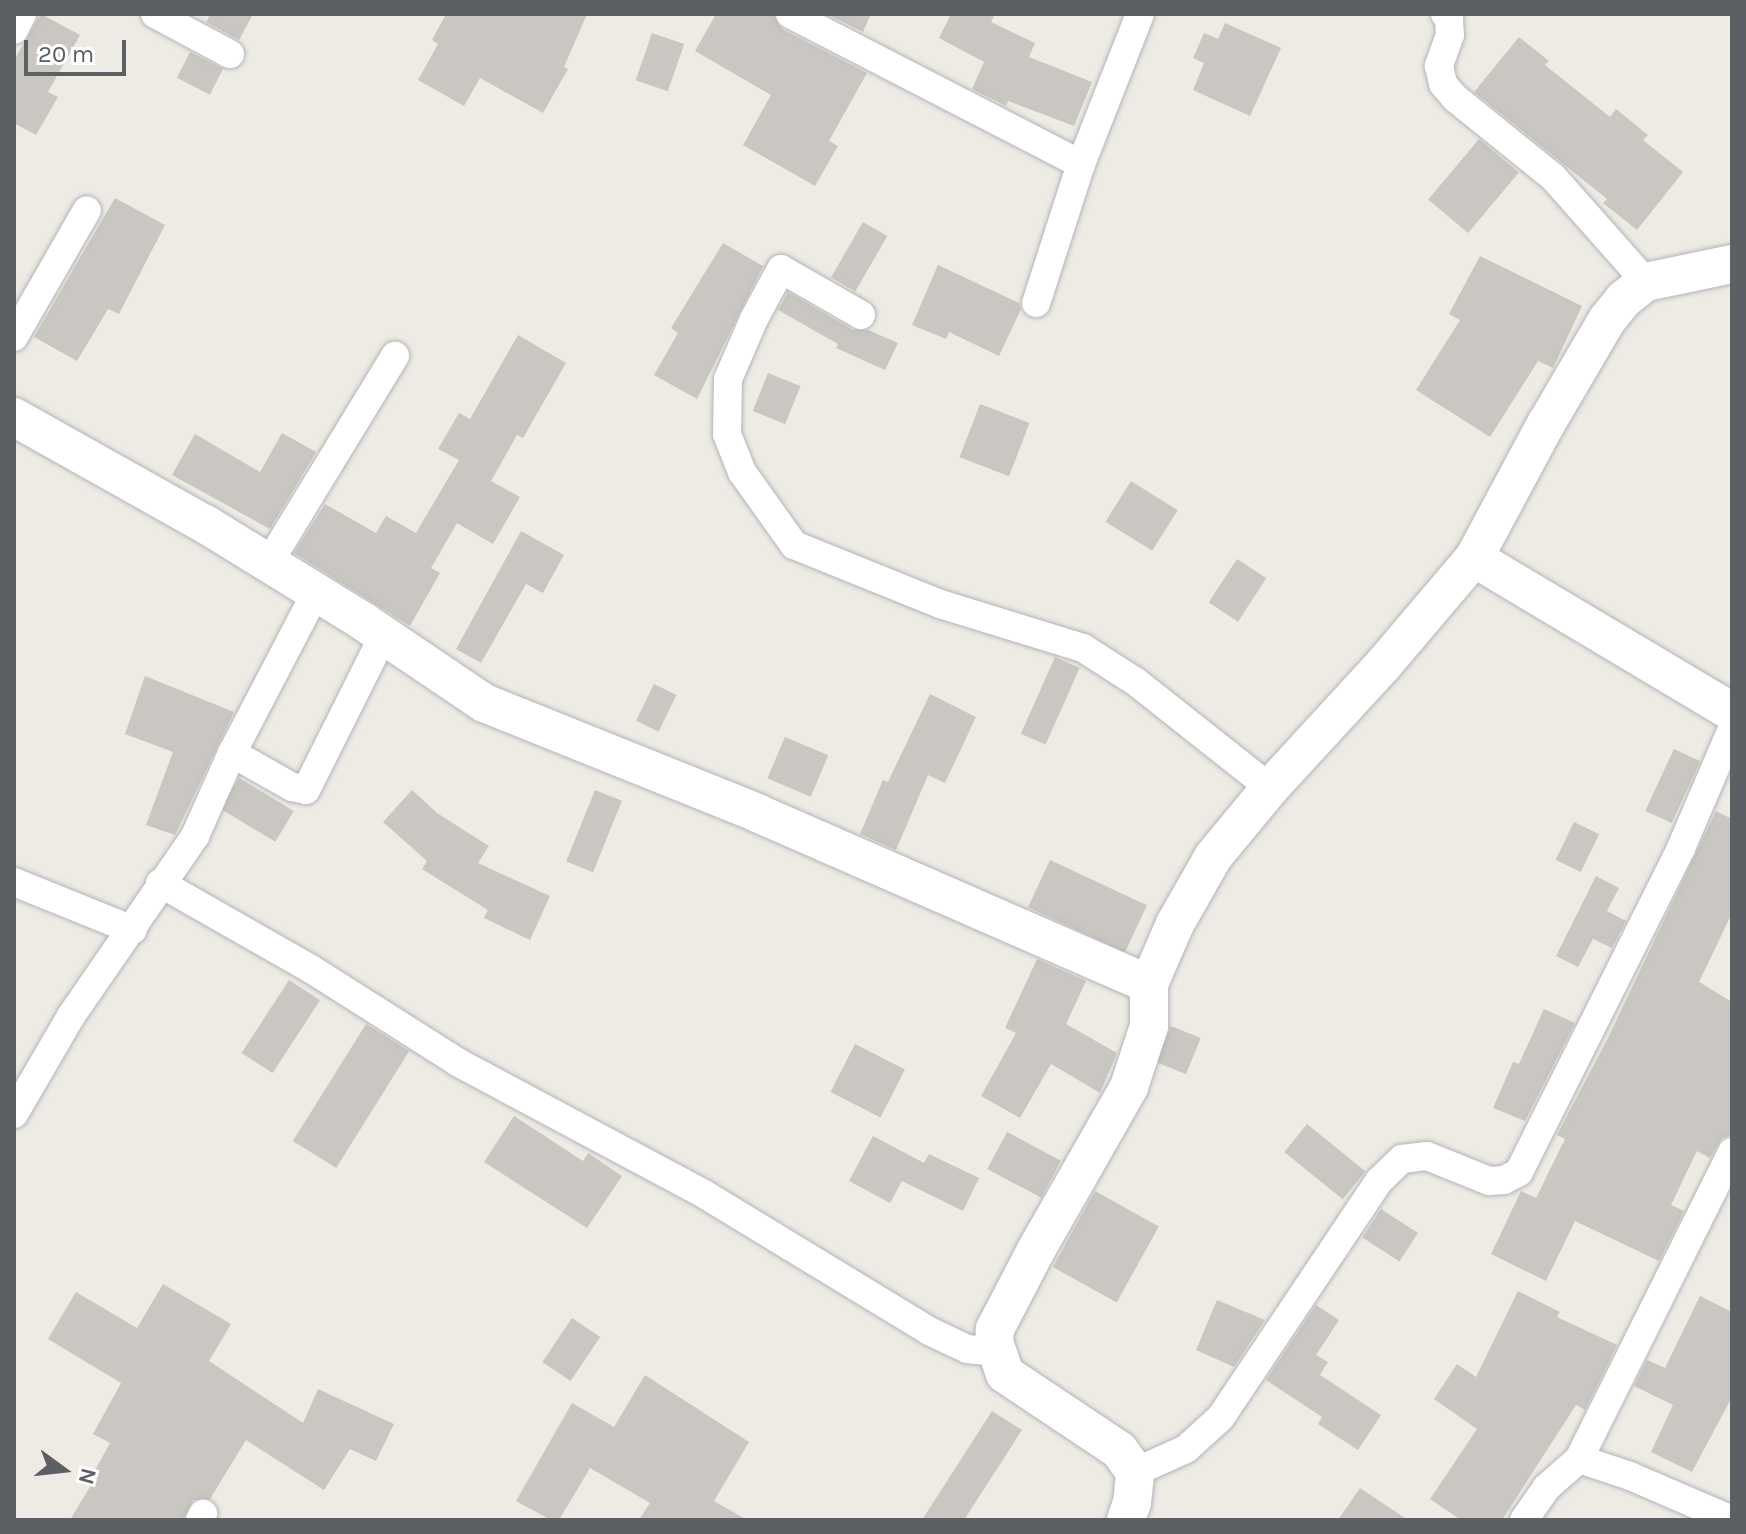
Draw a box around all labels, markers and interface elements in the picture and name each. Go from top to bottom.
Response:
scale bar [28,24,130,74]
text: 20 m [38,40,94,68]
north arrow [24,1430,104,1510]
text: N [73,1465,102,1487]

